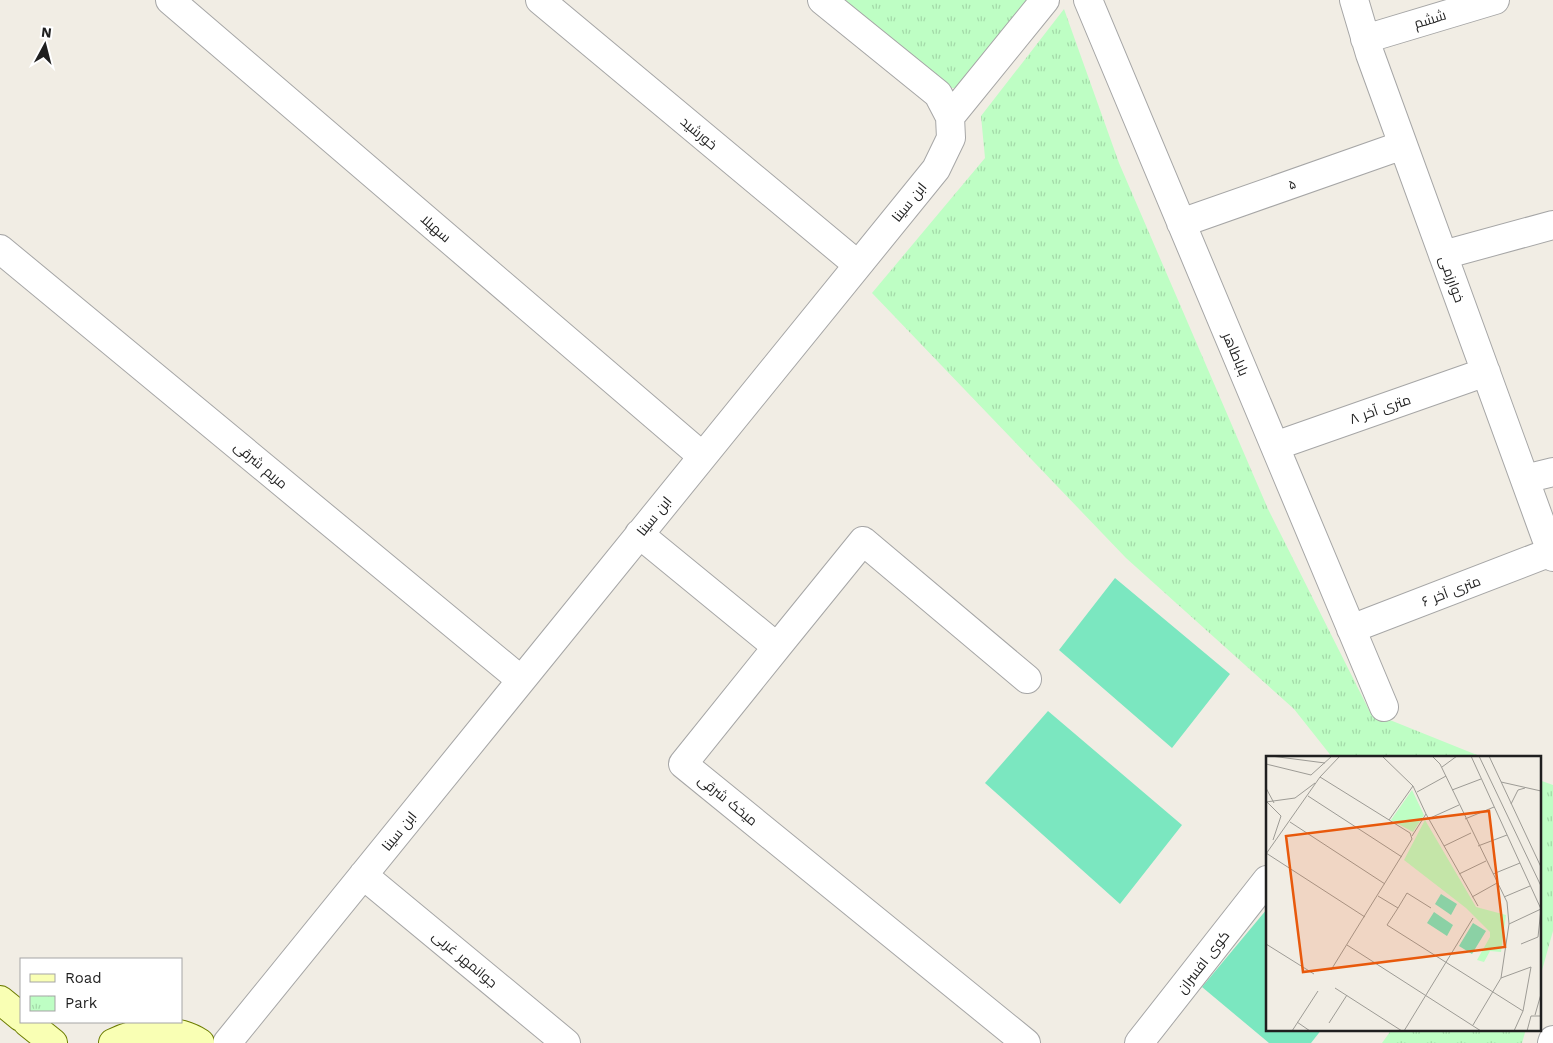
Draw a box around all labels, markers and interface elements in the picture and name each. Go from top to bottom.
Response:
street label: ششم [1412,7,1449,33]
north arrow [20,20,70,70]
text: N [40,24,53,41]
street label: خورشید [677,113,721,153]
street label: ۵ [1286,175,1298,193]
street label: ابن سینا [888,179,930,225]
street label: سهیلا [418,211,454,245]
street label: خوارزمی [1436,254,1468,304]
street label: باباطاهر [1219,329,1252,378]
street label: ۸ متری آخر [1347,391,1413,427]
street label: مریم شرقی [230,438,291,493]
street label: ابن سینا [633,493,675,539]
street label: ۶ متری آخر [1419,572,1483,610]
inset map [1266,756,1540,1030]
street label: میخک شرقی [695,771,761,829]
street label: ابن سینا [378,808,420,854]
street label: جوانمهر غربی [429,927,501,991]
street label: کوی افسران [1173,927,1233,997]
legend [20,958,182,1023]
text: Road [65,969,102,987]
text: Park [65,994,98,1012]

